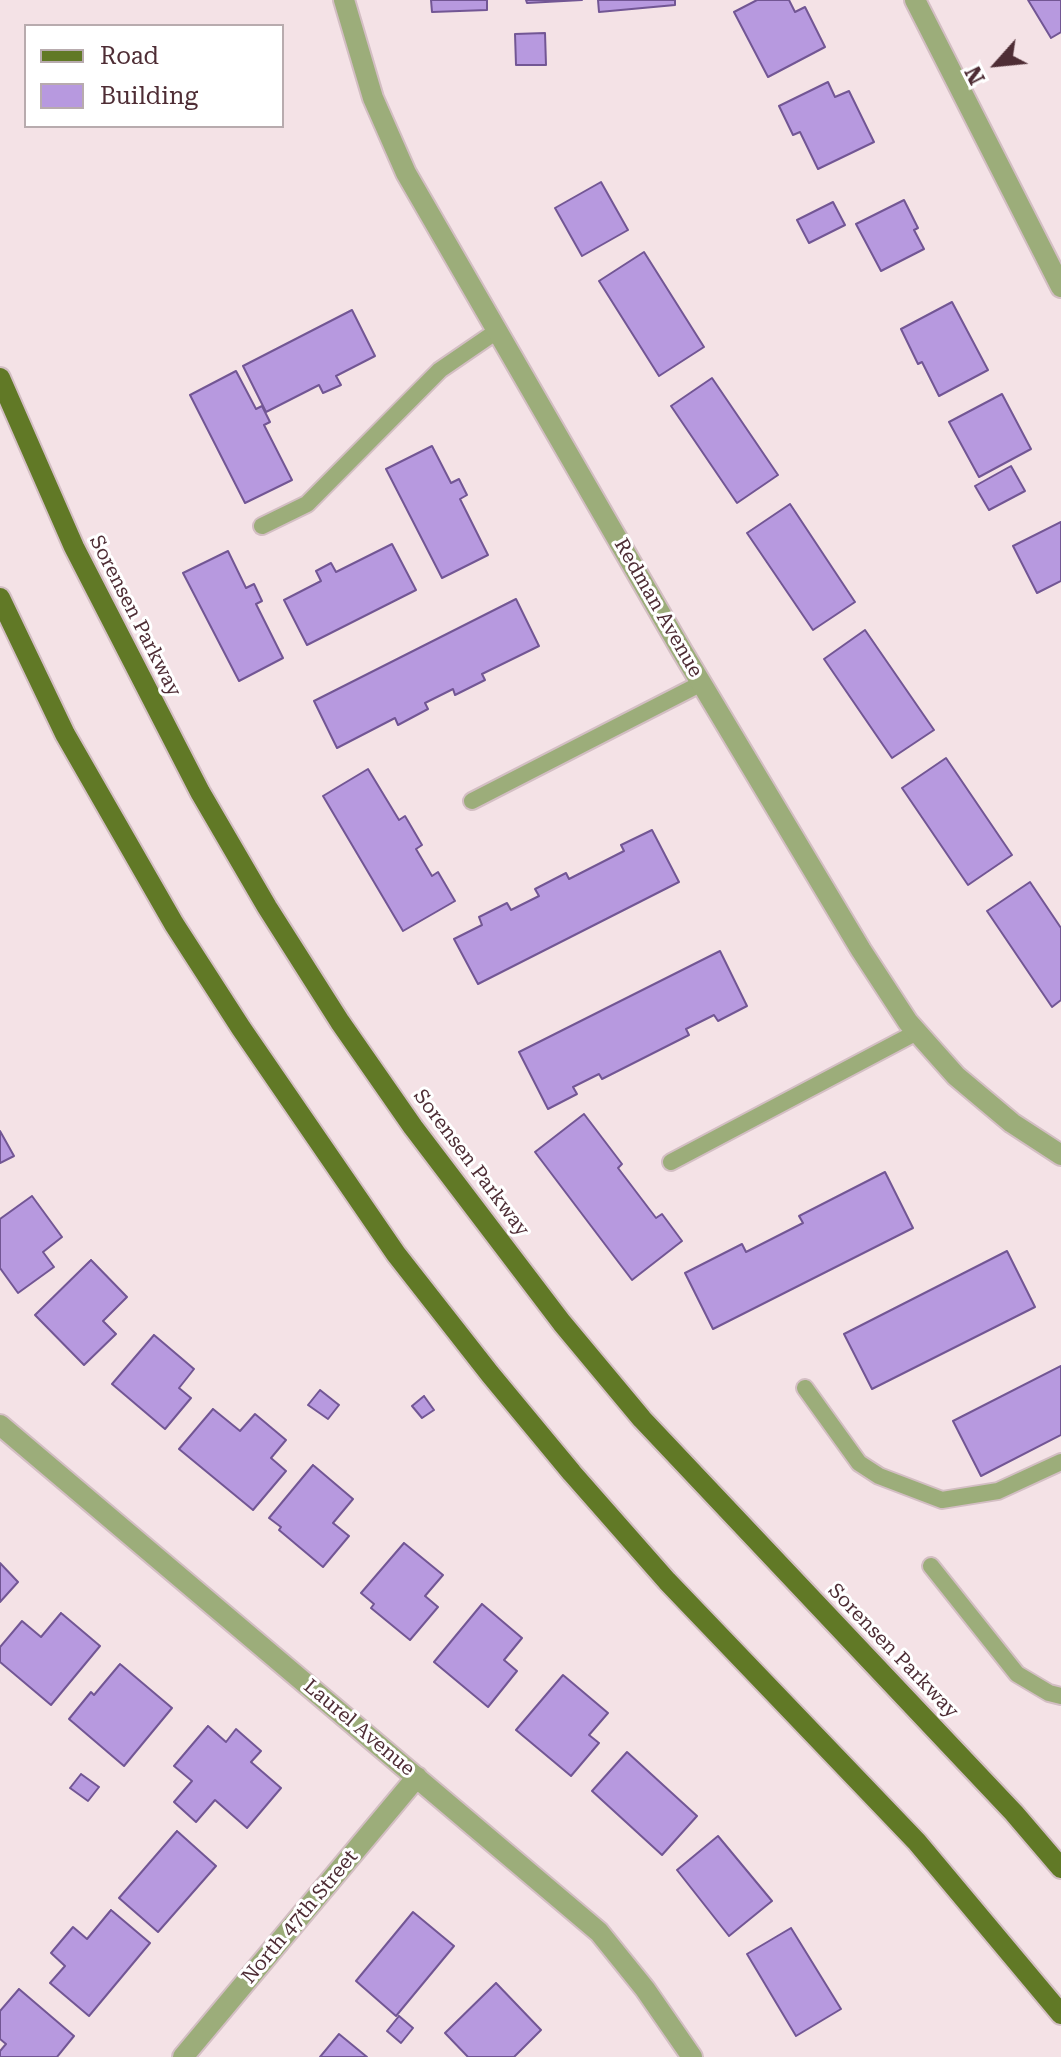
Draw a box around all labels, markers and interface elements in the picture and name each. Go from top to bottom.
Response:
legend [24,24,284,128]
north arrow [957,24,1037,104]
text: Road [100,42,159,70]
text: N [960,62,990,88]
text: Building [100,82,198,110]
street label: Sorensen Parkway [84,531,186,701]
street label: Redman Avenue [609,534,707,682]
street label: Sorensen Parkway [408,1085,534,1241]
street label: Sorensen Parkway [823,1579,963,1723]
street label: Laurel Avenue [299,1675,419,1781]
street label: North 47th Street [237,1845,363,1989]

